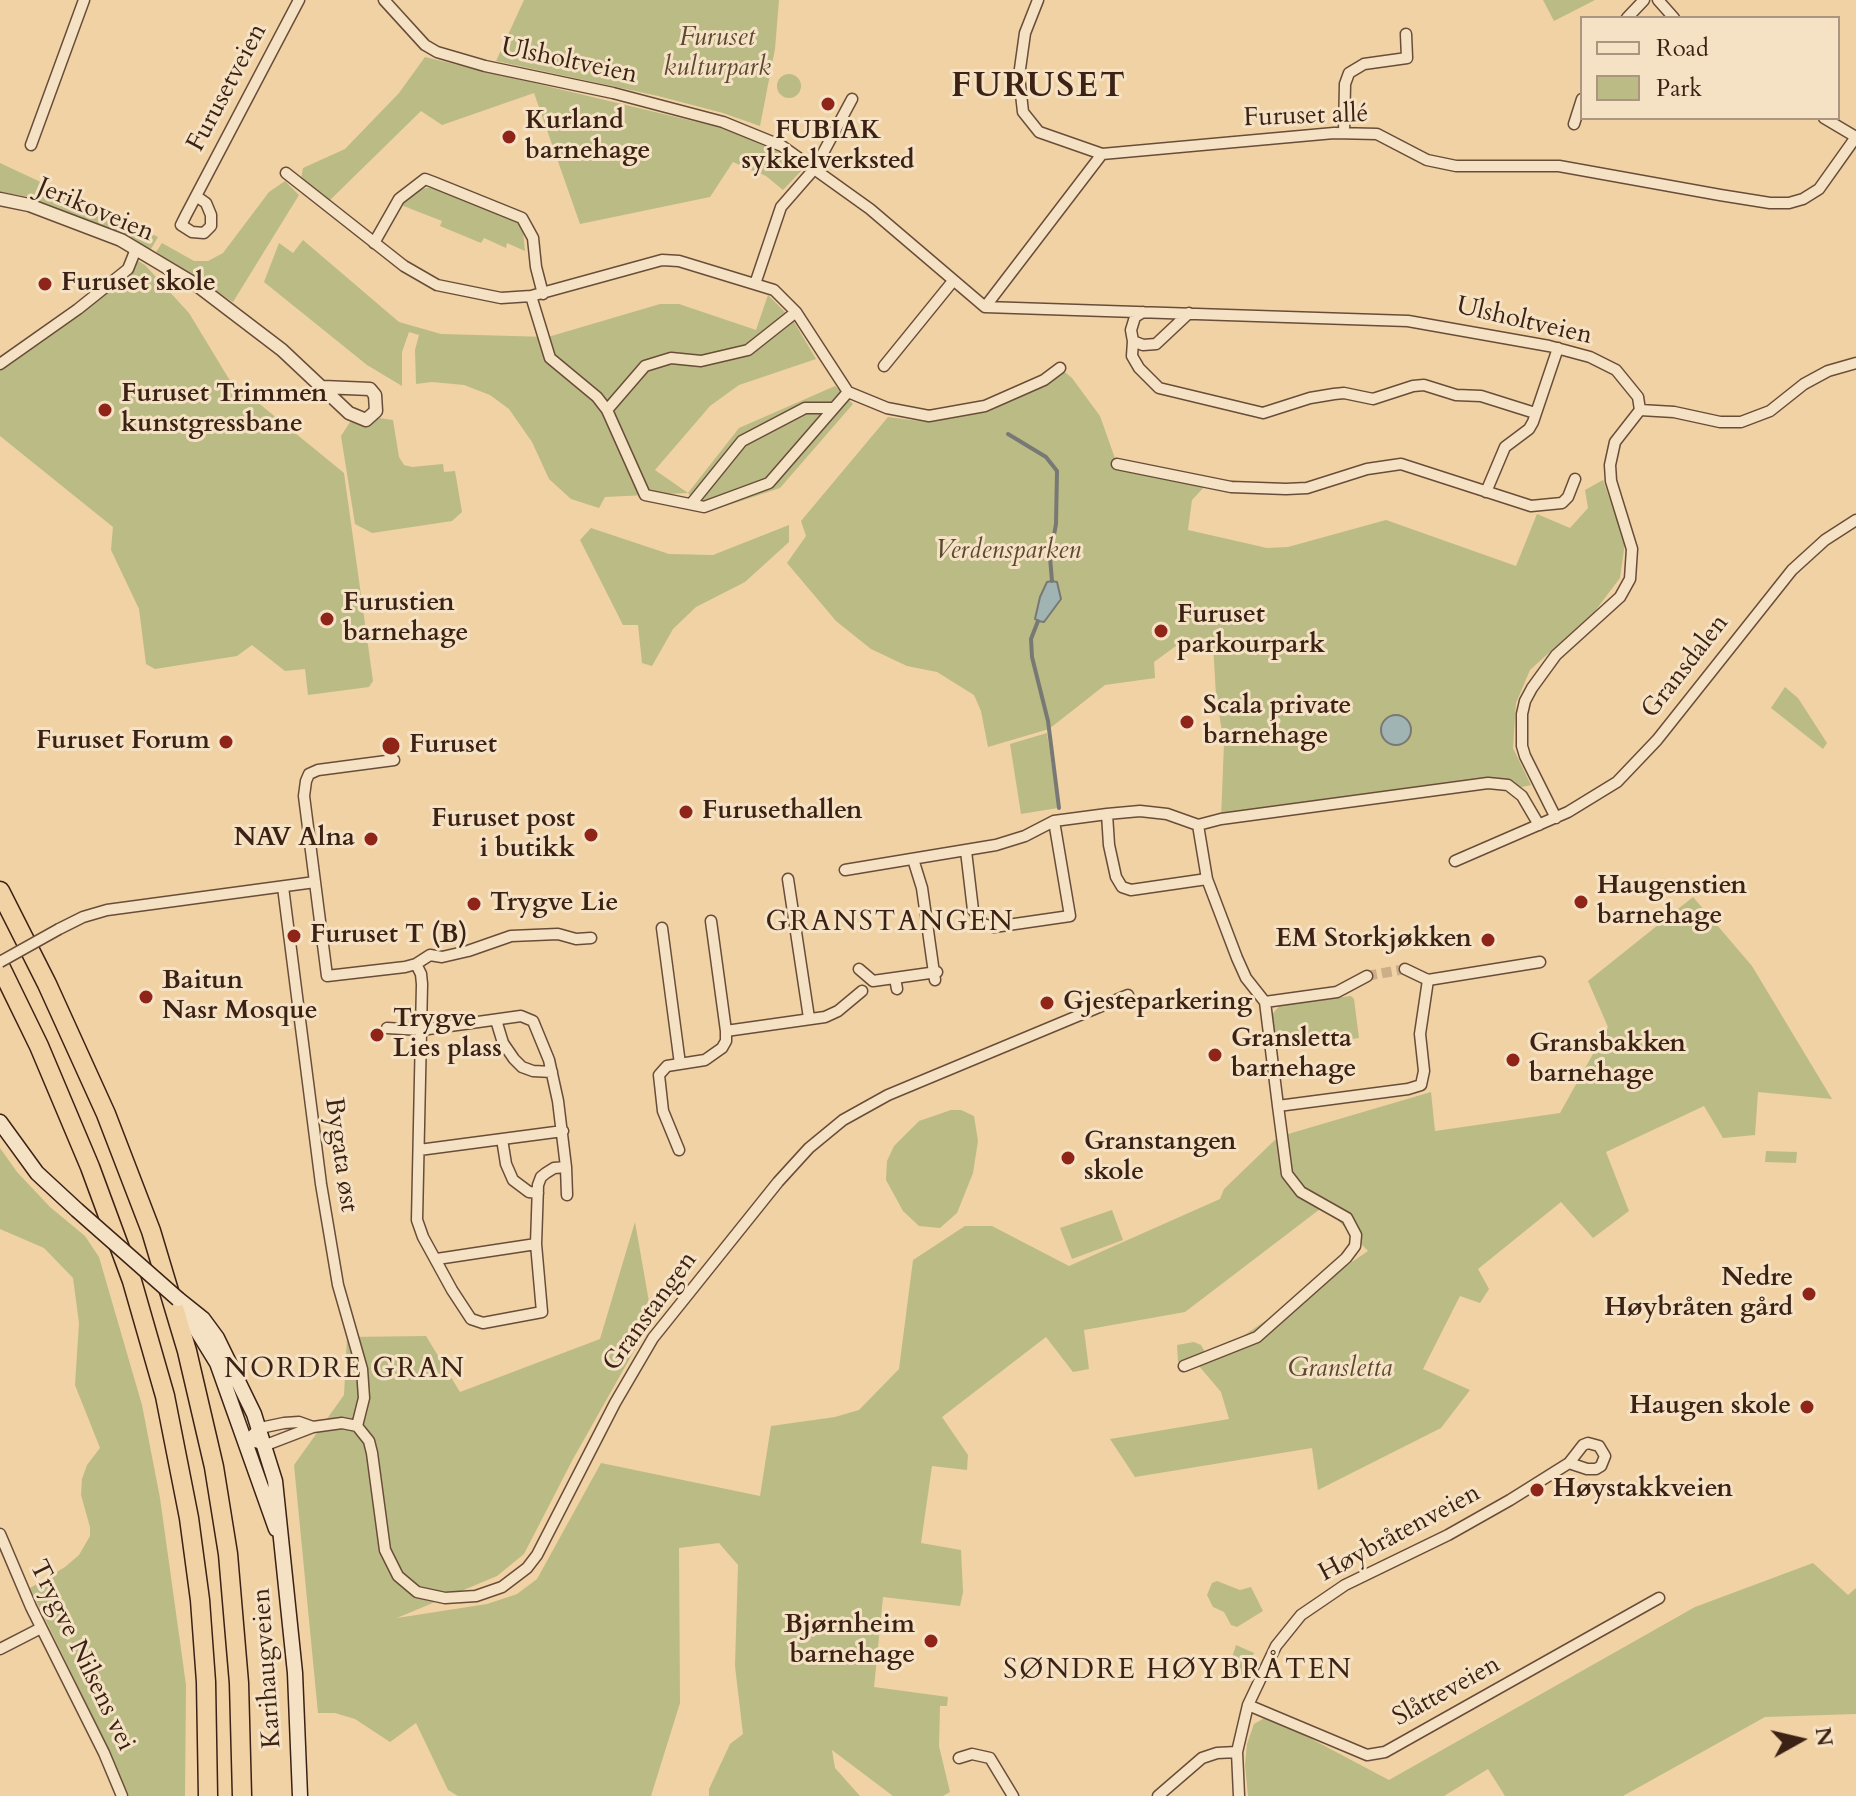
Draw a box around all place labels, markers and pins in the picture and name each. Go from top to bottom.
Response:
marker: FUBIAK sykkelverksted [819,95,837,113]
place label: Kurland barnehage [525,106,650,168]
place label: FUBIAK sykkelverksted [742,116,914,178]
marker: Kurland barnehage [500,128,518,146]
place label: Furuset skole [61,268,216,300]
marker: Furuset skole [36,275,54,293]
place label: Furuset Trimmen kunstgressbane [121,379,328,440]
marker: Furuset Trimmen kunstgressbane [96,401,114,419]
place label: Furustien barnehage [343,588,468,650]
place label: Furuset parkourpark [1177,600,1325,662]
marker: Furustien barnehage [318,610,336,628]
marker: Furuset parkourpark [1152,622,1170,640]
place label: Scala private barnehage [1203,691,1351,752]
marker: Scala private barnehage [1178,713,1196,731]
place label: Furuset Forum [36,726,210,758]
place label: Furuset [409,730,497,762]
marker: Furuset Forum [217,733,235,751]
marker: Furuset [380,735,402,757]
place label: Furusethallen [702,796,862,828]
marker: Furusethallen [677,803,695,821]
place label: Furuset post i butikk [431,804,575,866]
place label: NAV Alna [234,823,355,855]
marker: Furuset post i butikk [582,826,600,844]
marker: NAV Alna [362,830,380,848]
place label: Haugenstien barnehage [1597,871,1747,932]
place label: Trygve Lie [490,888,618,920]
marker: Haugenstien barnehage [1572,893,1590,911]
marker: Trygve Lie [465,895,483,913]
place label: Furuset T (B) [310,920,467,952]
place label: EM Storkjøkken [1275,924,1472,956]
marker: Furuset T (B) [285,927,303,945]
marker: EM Storkjøkken [1479,931,1497,949]
place label: Baitun Nasr Mosque [162,966,318,1028]
place label: Gjesteparkering [1063,987,1252,1019]
marker: Baitun Nasr Mosque [137,988,155,1006]
marker: Gjesteparkering [1038,994,1056,1012]
place label: Trygve Lies plass [393,1004,502,1066]
place label: Gransletta barnehage [1231,1024,1356,1086]
marker: Trygve Lies plass [368,1026,386,1044]
place label: Gransbakken barnehage [1529,1029,1686,1090]
marker: Gransletta barnehage [1206,1046,1224,1064]
marker: Gransbakken barnehage [1504,1051,1522,1069]
place label: Granstangen skole [1084,1127,1236,1188]
marker: Granstangen skole [1059,1149,1077,1167]
place label: Nedre Høybråten gård [1604,1263,1793,1324]
marker: Nedre Høybråten gård [1800,1285,1818,1303]
place label: Haugen skole [1629,1391,1791,1423]
marker: Haugen skole [1798,1398,1816,1416]
place label: Høystakkveien [1553,1474,1733,1506]
marker: Høystakkveien [1528,1481,1546,1499]
place label: Bjørnheim barnehage [784,1610,915,1672]
marker: Bjørnheim barnehage [922,1632,940,1650]

